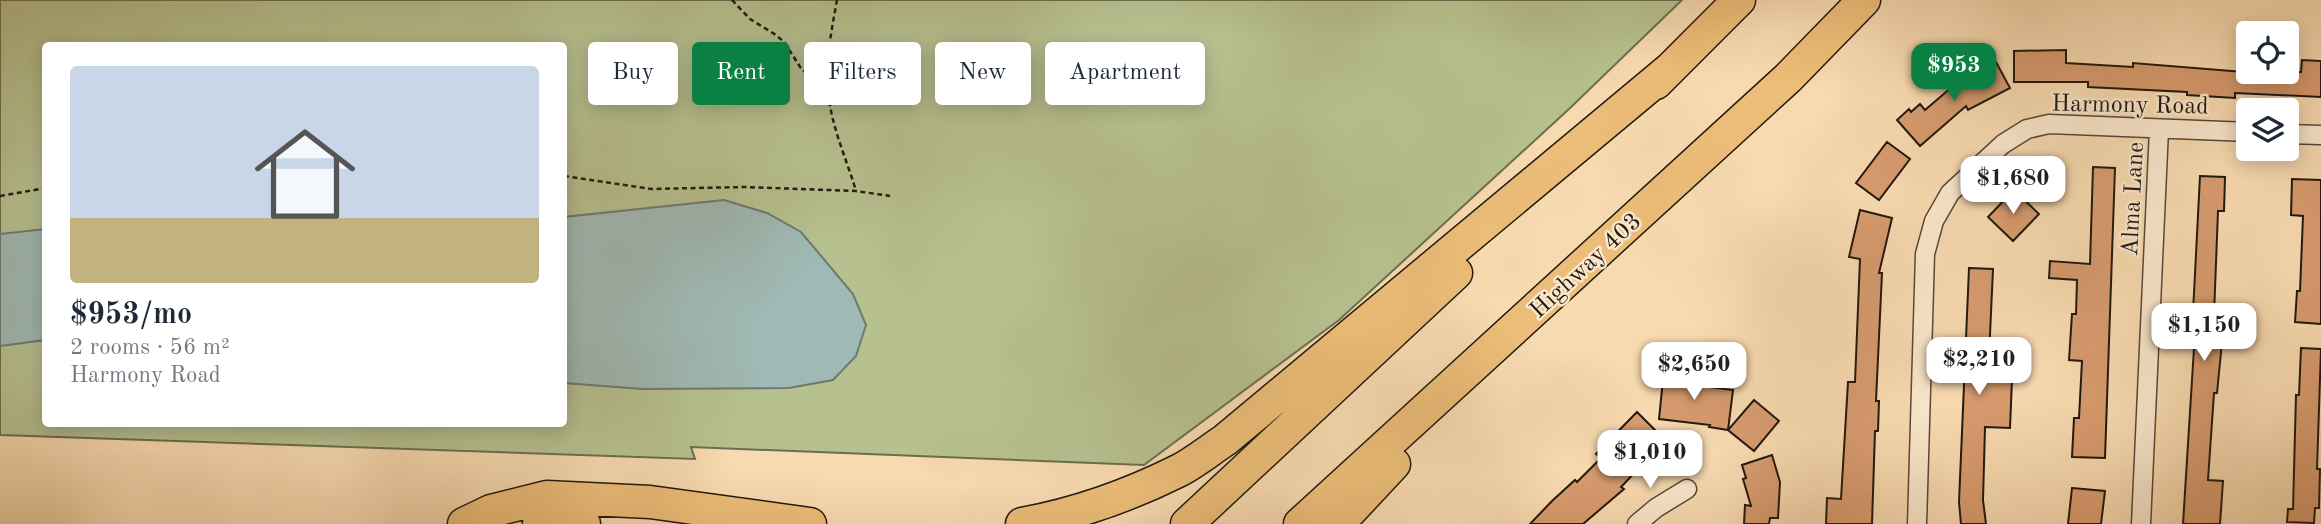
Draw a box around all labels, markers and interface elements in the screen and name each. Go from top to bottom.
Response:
map controls [2236,21,2299,161]
button: locate [2236,21,2299,84]
chip: Buy [588,42,678,105]
chip: Rent [692,42,790,105]
chip: Filters [804,42,921,105]
chip: New [935,42,1031,105]
chip: Apartment [1045,42,1205,105]
pin: $953 [1913,43,1995,103]
text: $953 [1927,54,1981,77]
street label: Harmony Road [2051,93,2209,119]
button: layers [2236,98,2299,161]
icon: home [242,111,368,237]
street label: Alma Lane [2119,141,2149,257]
pin: $1,680 [1956,156,2070,216]
text: $1,680 [1976,167,2050,190]
street label: Highway 403 [1526,209,1646,324]
text: $953/mo [70,300,192,330]
pin: $1,150 [2147,304,2261,363]
text: $1,150 [2167,314,2241,337]
text: 2 rooms · 56 m² [70,336,230,359]
pin: $2,210 [1922,338,2036,397]
pin: $2,650 [1637,342,1751,402]
text: $2,210 [1942,348,2016,371]
text: $2,650 [1657,353,1731,376]
text: Harmony Road [70,364,221,387]
pin: $1,010 [1593,430,1707,490]
text: $1,010 [1613,441,1687,464]

